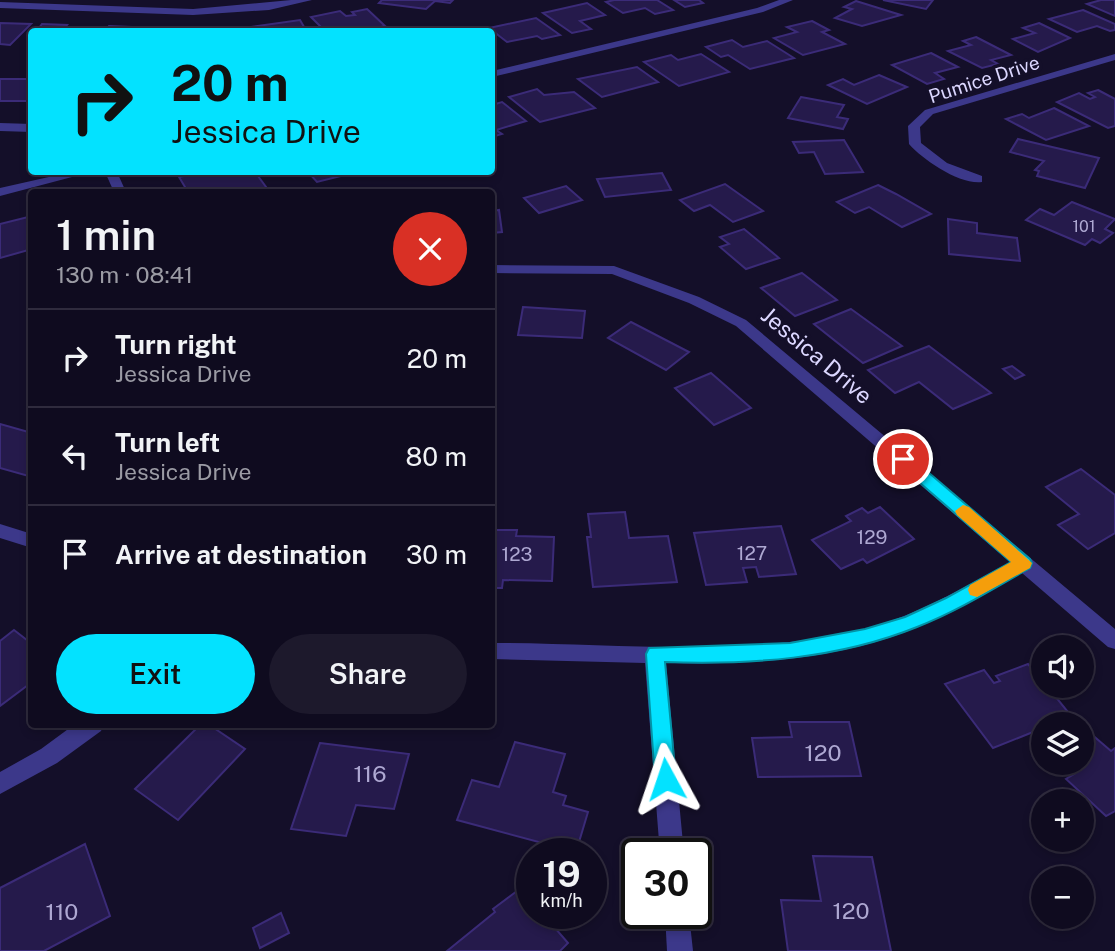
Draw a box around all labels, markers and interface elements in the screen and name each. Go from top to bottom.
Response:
street label: Pumice Drive [926,51,1042,107]
text: 20 m [171,54,289,112]
icon: right [56,56,147,147]
text: Jessica Drive [171,113,361,150]
text: 1 min [56,210,156,259]
button: close [393,212,467,286]
house number: 101 [1073,217,1095,236]
text: 130 m · 08:41 [56,261,193,288]
street label: Jessica Drive [756,301,878,409]
text: Turn right [115,329,237,360]
icon: right [56,339,94,377]
text: 20 m [407,343,467,374]
text: Jessica Drive [115,360,252,387]
text: Turn left [115,427,220,458]
pin [873,429,933,489]
icon: left [56,437,94,475]
icon: arrive [884,440,922,478]
text: 80 m [406,441,467,472]
text: Jessica Drive [115,458,252,485]
house number: 129 [857,526,887,548]
icon: arrive [56,535,94,573]
text: Arrive at destination [115,539,367,570]
text: 30 m [406,539,467,570]
house number: 127 [737,542,767,564]
house number: 123 [501,543,533,565]
button: Exit [56,634,255,714]
button: Share [269,634,467,714]
map controls [1031,635,1094,929]
button: sound [1031,635,1094,698]
button: layers [1031,712,1094,775]
house number: 120 [804,739,842,766]
position arrow [629,742,703,816]
house number: 116 [353,760,387,787]
button: + [1031,789,1094,852]
speed limit sign: 30 [621,838,712,929]
text: 19 [542,854,581,895]
button: − [1031,866,1094,929]
text: km/h [540,890,583,911]
house number: 120 [832,897,870,924]
house number: 110 [46,898,78,925]

